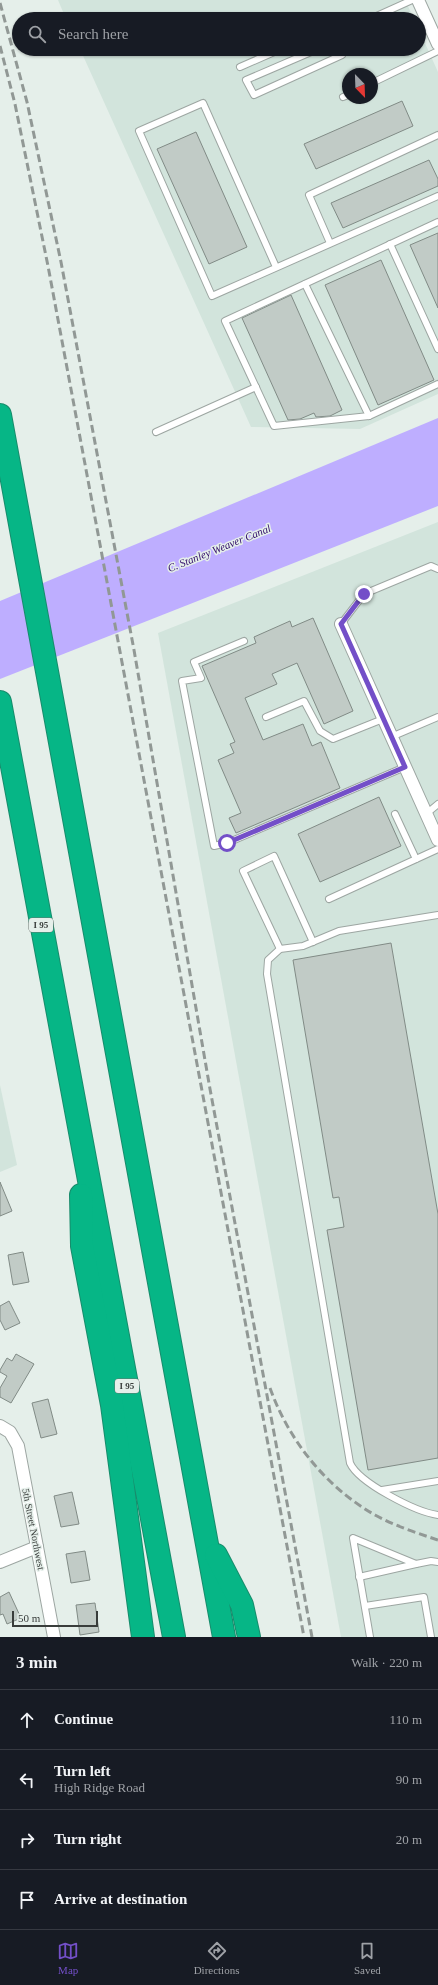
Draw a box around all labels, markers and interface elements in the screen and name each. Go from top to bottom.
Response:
search box [12,12,426,56]
icon: search [26,23,48,45]
text: Search here [58,26,128,42]
north arrow [342,68,378,104]
water label: C. Stanley Weaver Canal [166,522,272,574]
route end [355,585,373,603]
route start [218,834,236,852]
road number: I 95 [29,918,53,932]
road number: I 95 [115,1379,139,1393]
street label: 5th Street Northwest [20,1487,47,1571]
scale bar [12,1609,98,1628]
text: 50 m [18,1612,40,1624]
text: 3 min [16,1653,57,1672]
text: Walk · 220 m [351,1655,422,1670]
icon: ahead [16,1709,38,1731]
text: Continue [54,1711,113,1727]
text: 110 m [390,1712,422,1727]
text: Turn left [54,1763,111,1779]
icon: left [16,1769,38,1791]
text: 90 m [396,1772,422,1787]
text: High Ridge Road [54,1780,145,1795]
icon: right [16,1829,38,1851]
text: Turn right [54,1831,121,1847]
text: 20 m [396,1832,422,1847]
icon: arrive [16,1889,38,1911]
text: Arrive at destination [54,1891,187,1907]
tab: Map [57,1940,79,1976]
tab: Directions [194,1940,239,1976]
tab: Saved [354,1940,381,1976]

